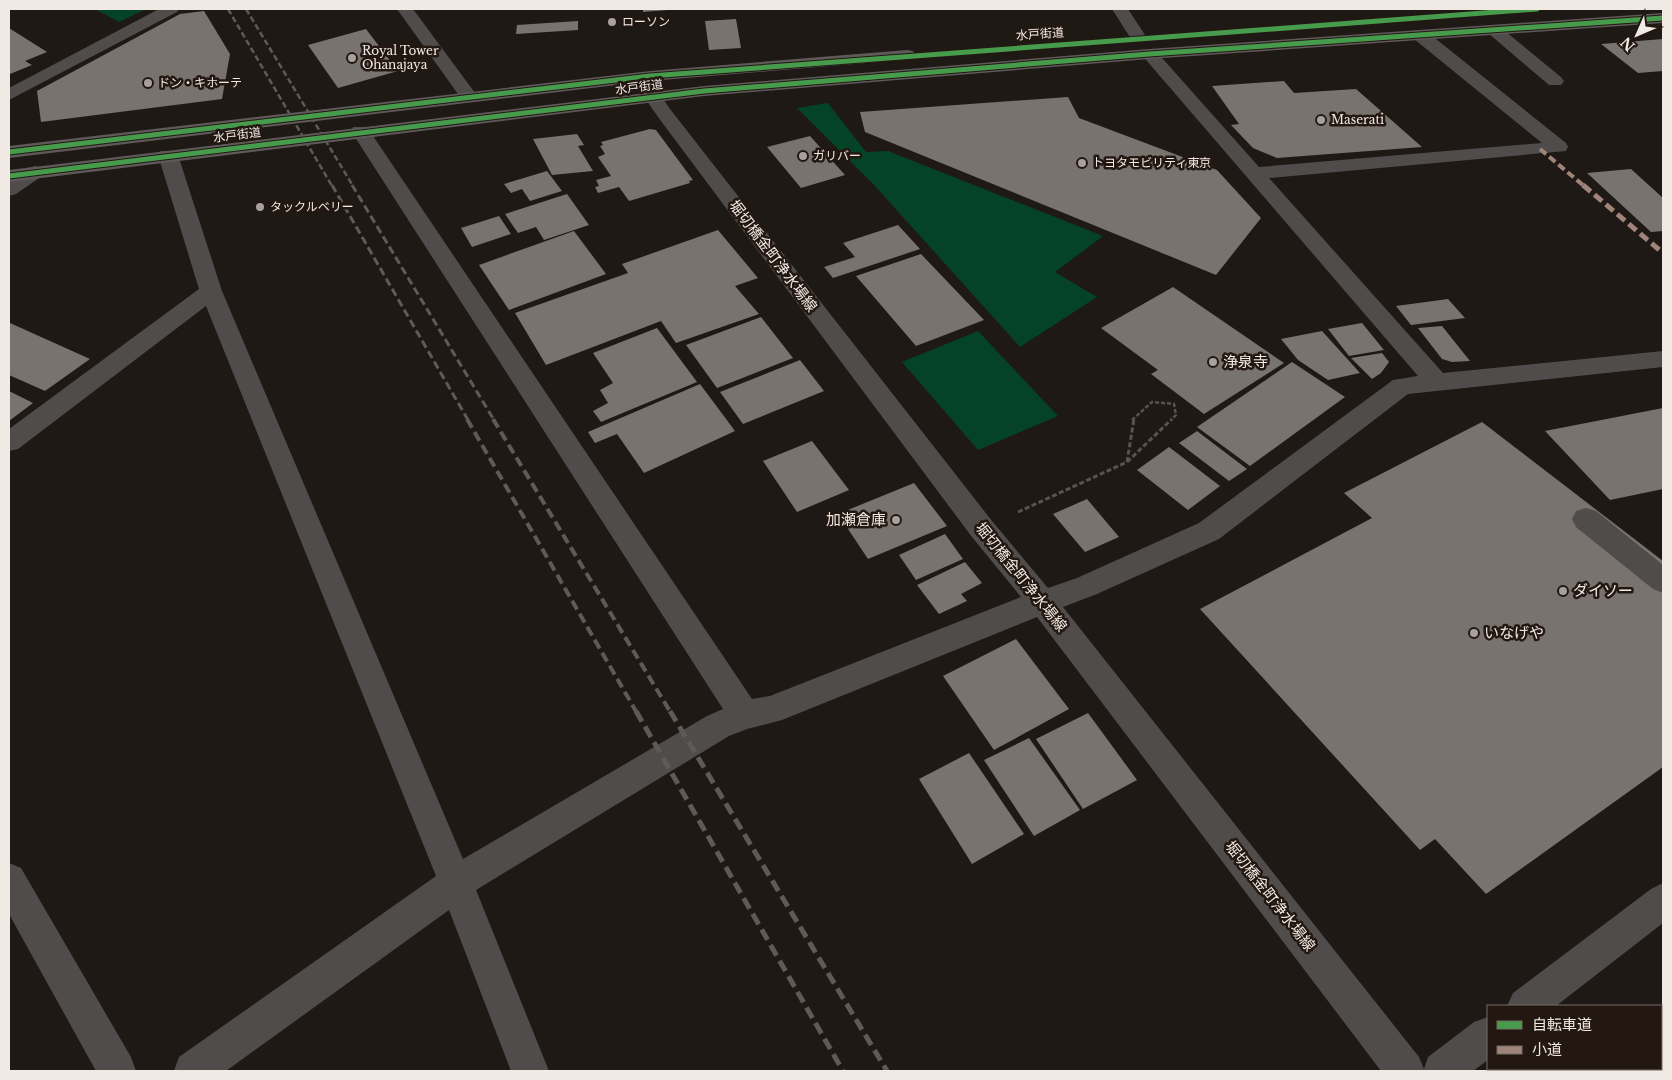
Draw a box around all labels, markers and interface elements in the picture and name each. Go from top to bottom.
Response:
north arrow [1612,10,1662,60]
place label: ローソン [622,14,670,29]
marker: ローソン [606,16,618,28]
street label: 水戸街道 [1015,24,1064,43]
text: N [1617,33,1639,55]
place label: Royal Tower Ohanajaya [362,43,439,72]
marker: Royal Tower Ohanajaya [346,52,358,64]
place label: ドン・キホーテ [158,75,242,90]
street label: 水戸街道 [614,76,664,97]
marker: ドン・キホーテ [142,77,154,89]
place label: Maserati [1331,112,1384,127]
marker: Maserati [1315,114,1327,126]
street label: 水戸街道 [212,124,262,145]
place label: ガリバー [813,148,861,163]
marker: ガリバー [797,150,809,162]
place label: トヨタモビリティ東京 [1092,155,1211,170]
marker: トヨタモビリティ東京 [1076,157,1088,169]
street label: 堀切橋金町浄水場線 [725,196,822,315]
place label: タックルベリー [270,199,354,214]
marker: タックルベリー [254,201,266,213]
place label: 浄泉寺 [1223,352,1268,371]
marker: 浄泉寺 [1207,356,1219,368]
place label: 加瀬倉庫 [826,510,886,529]
marker: 加瀬倉庫 [890,514,902,526]
street label: 堀切橋金町浄水場線 [972,518,1071,635]
place label: ダイソー [1573,581,1633,600]
marker: ダイソー [1557,585,1569,597]
place label: いなげや [1484,623,1544,642]
marker: いなげや [1468,627,1480,639]
street label: 堀切橋金町浄水場線 [1221,837,1319,955]
legend [1487,1005,1662,1070]
text: 自転車道 [1532,1015,1592,1034]
text: 小道 [1532,1040,1562,1059]

